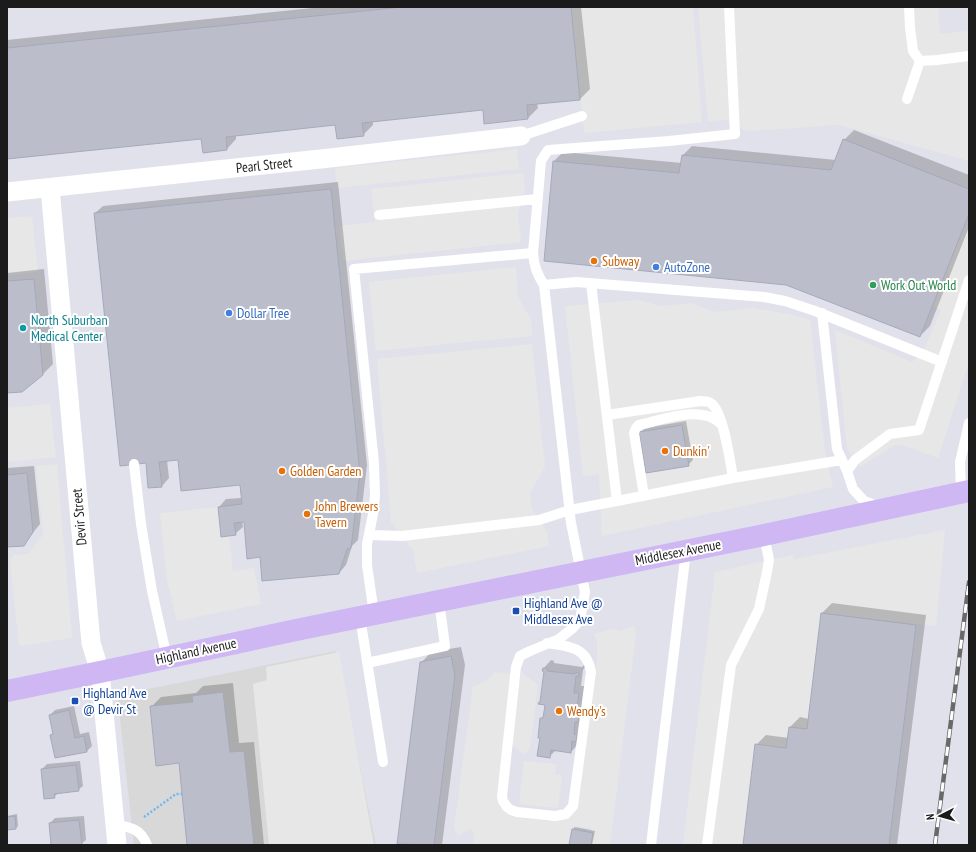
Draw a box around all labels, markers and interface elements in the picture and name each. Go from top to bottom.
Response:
street label: Pearl Street [235,153,293,177]
place label: Subway [602,252,640,270]
marker: Subway [589,256,599,266]
place label: AutoZone [664,258,710,276]
marker: AutoZone [651,262,661,272]
place label: Work Out World [881,276,956,294]
marker: Work Out World [868,280,878,290]
place label: Dollar Tree [237,304,290,322]
marker: Dollar Tree [224,308,234,318]
place label: North Suburban Medical Center [31,311,108,345]
marker: North Suburban Medical Center [18,323,28,333]
place label: Dunkin' [673,442,710,460]
marker: Dunkin' [660,446,670,456]
place label: Golden Garden [290,462,361,480]
marker: Golden Garden [277,466,287,476]
street label: Devir Street [68,488,90,546]
place label: John Brewers Tavern [314,497,379,531]
marker: John Brewers Tavern [302,509,312,519]
street label: Middlesex Avenue [634,535,723,569]
place label: Highland Ave @ Middlesex Ave [524,594,603,628]
marker: Highland Ave @ Middlesex Ave [511,606,521,616]
street label: Highland Avenue [154,634,238,668]
place label: Highland Ave @ Devir St [83,684,147,718]
marker: Highland Ave @ Devir St [70,696,80,706]
place label: Wendy's [567,702,606,720]
marker: Wendy's [554,706,564,716]
north arrow [920,796,960,836]
text: N [923,813,937,821]

